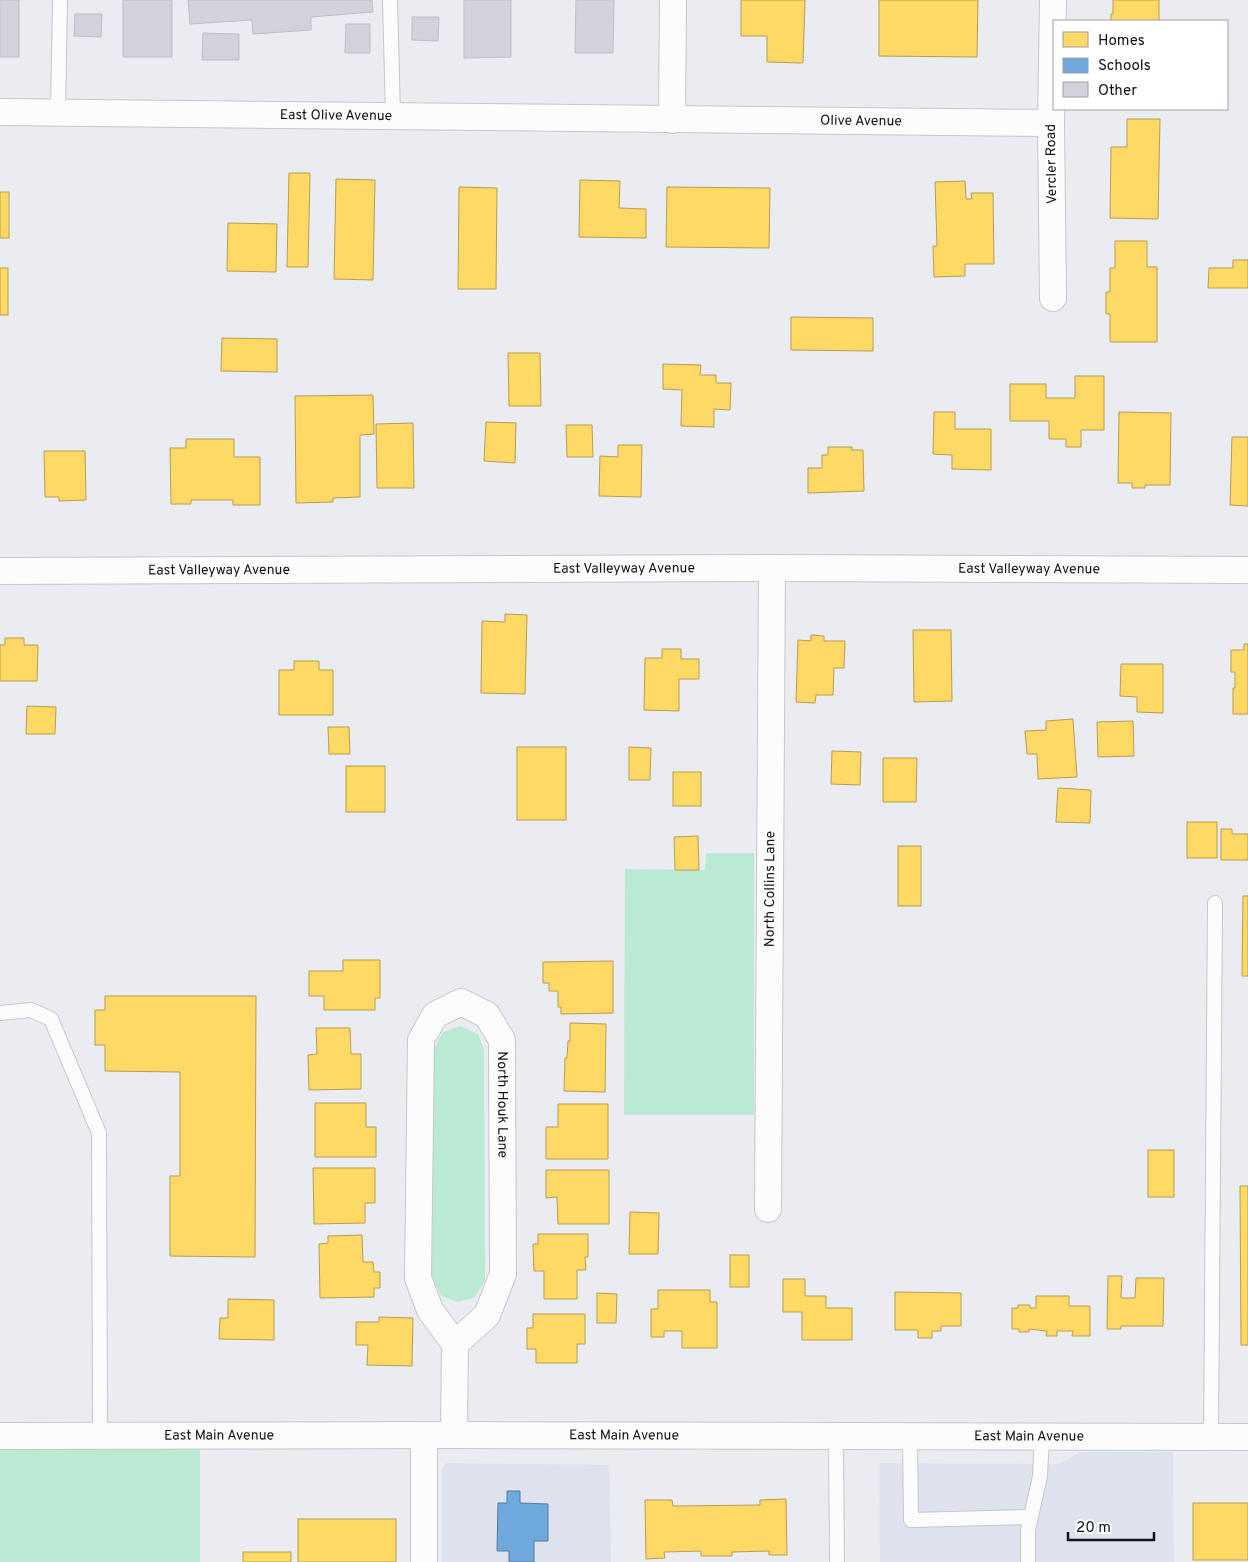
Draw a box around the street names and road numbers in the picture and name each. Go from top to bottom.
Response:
street label: East Olive Avenue [280,106,392,125]
street label: Olive Avenue [820,112,902,130]
street label: Vercler Road [1043,124,1061,204]
street label: East Valleyway Avenue [553,560,695,577]
street label: East Valleyway Avenue [958,560,1100,578]
street label: East Valleyway Avenue [148,561,290,579]
street label: North Collins Lane [761,831,779,947]
street label: North Houk Lane [494,1051,511,1158]
street label: East Main Avenue [164,1427,274,1444]
street label: East Main Avenue [569,1427,679,1444]
street label: East Main Avenue [974,1428,1084,1445]

